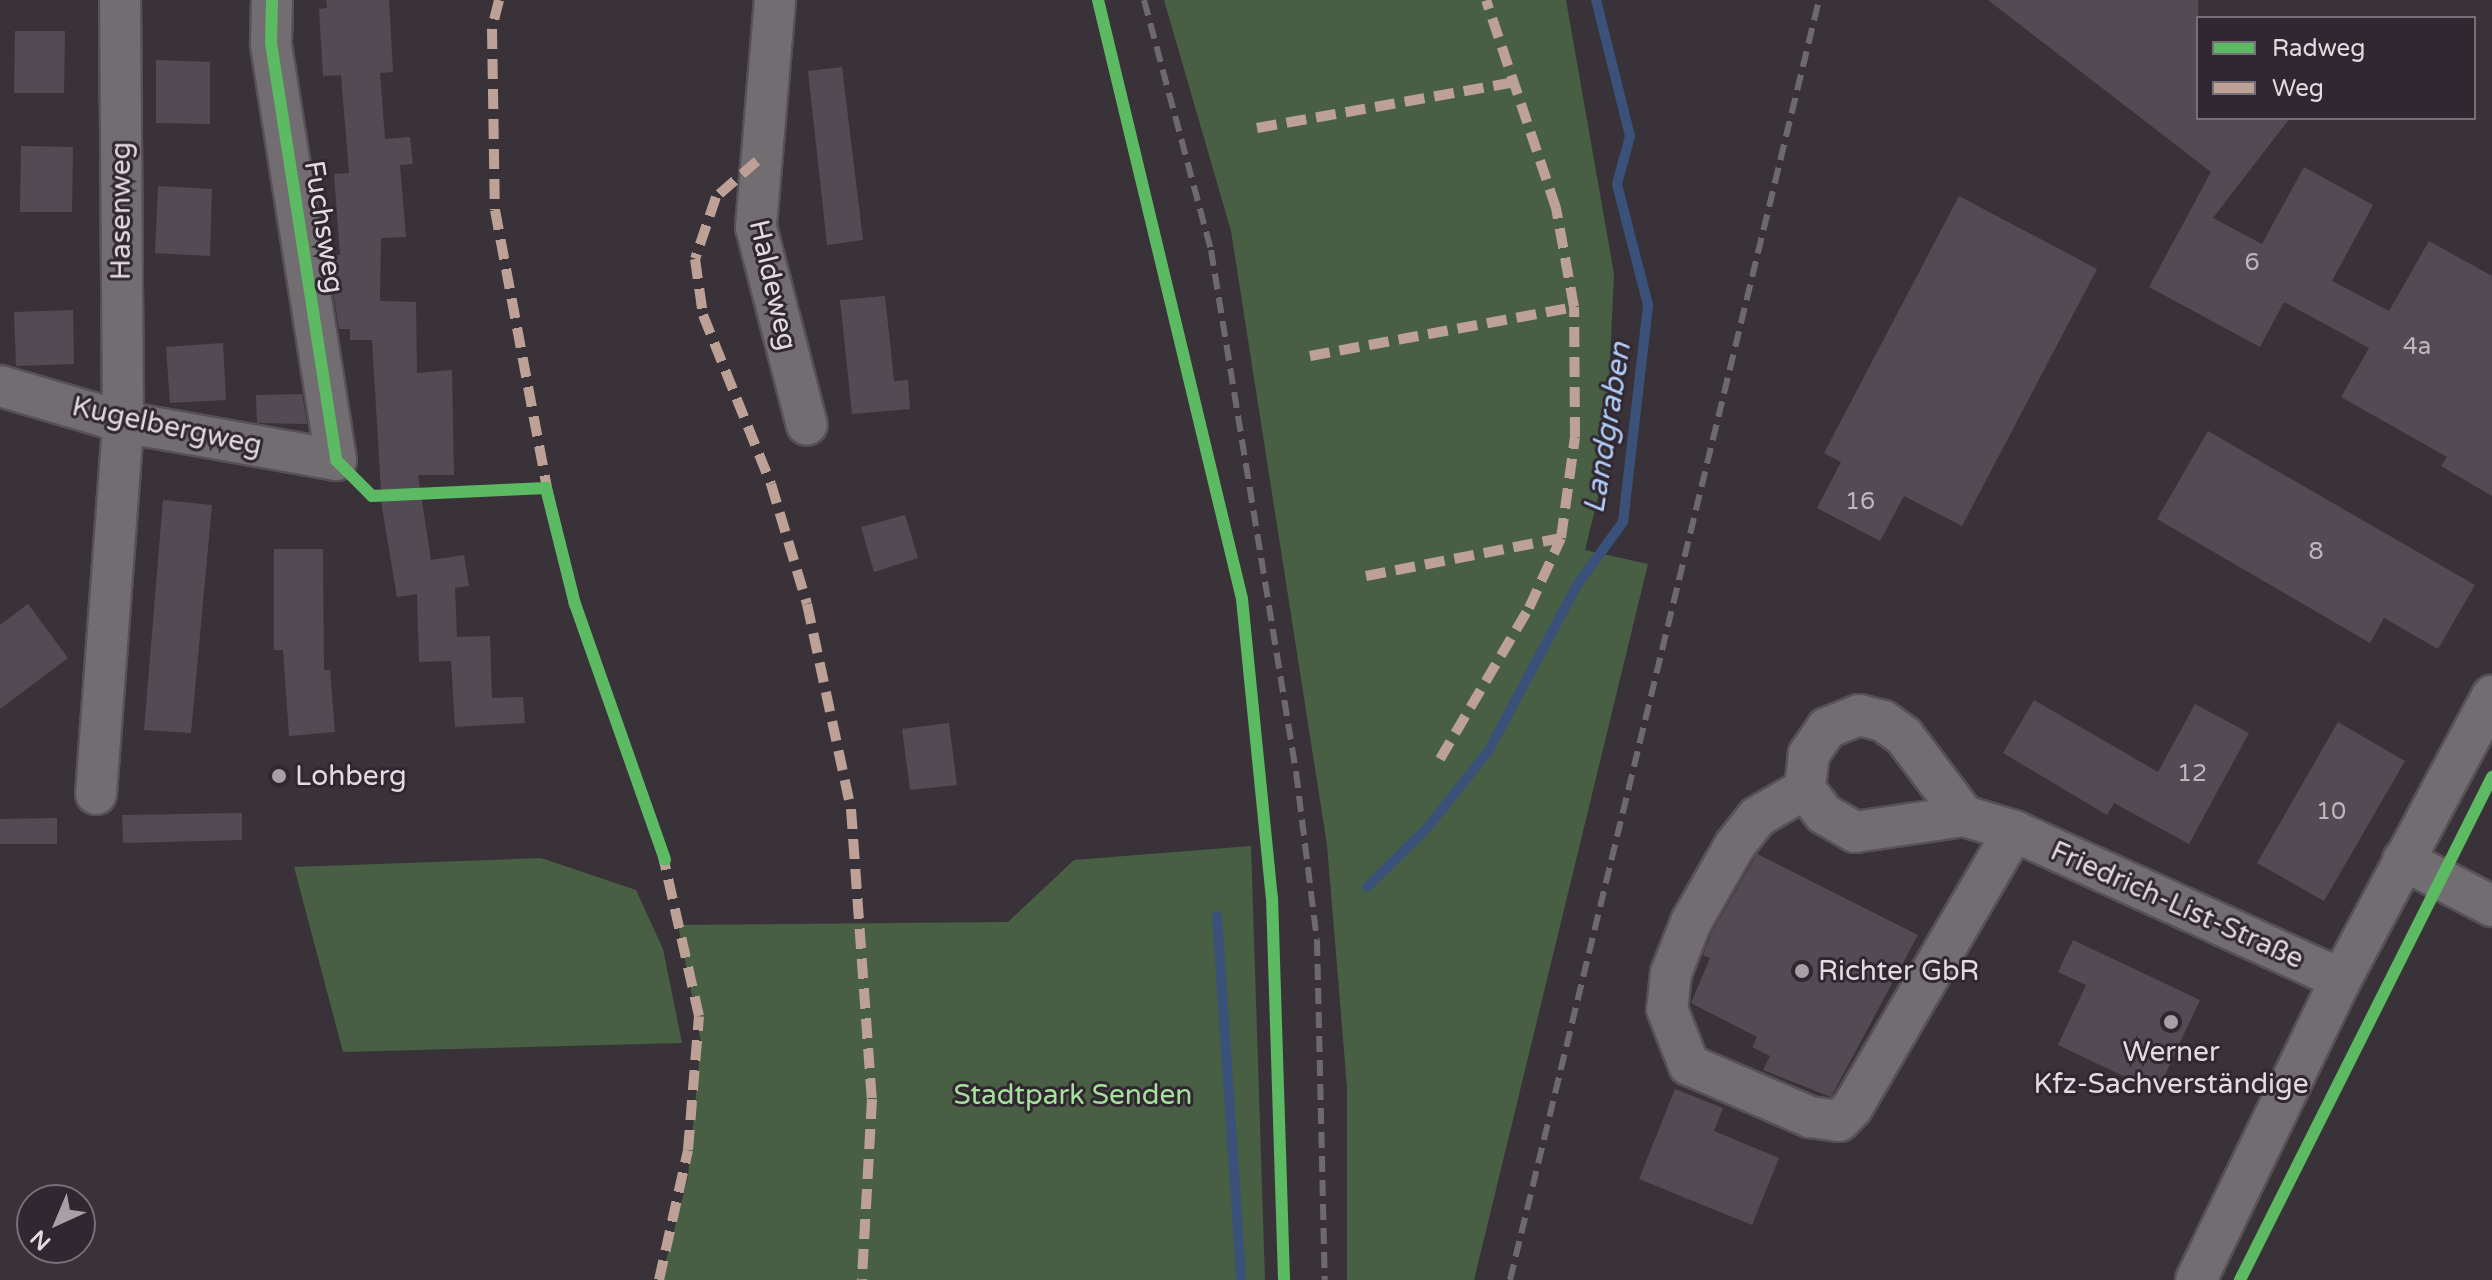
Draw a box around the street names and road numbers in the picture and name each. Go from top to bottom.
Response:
street label: Hasenweg [104,142,138,280]
street label: Fuchsweg [297,158,351,296]
street label: Haldeweg [742,217,804,353]
street label: Kugelbergweg [69,389,265,463]
street label: Friedrich-List-Straße [2045,834,2309,976]

